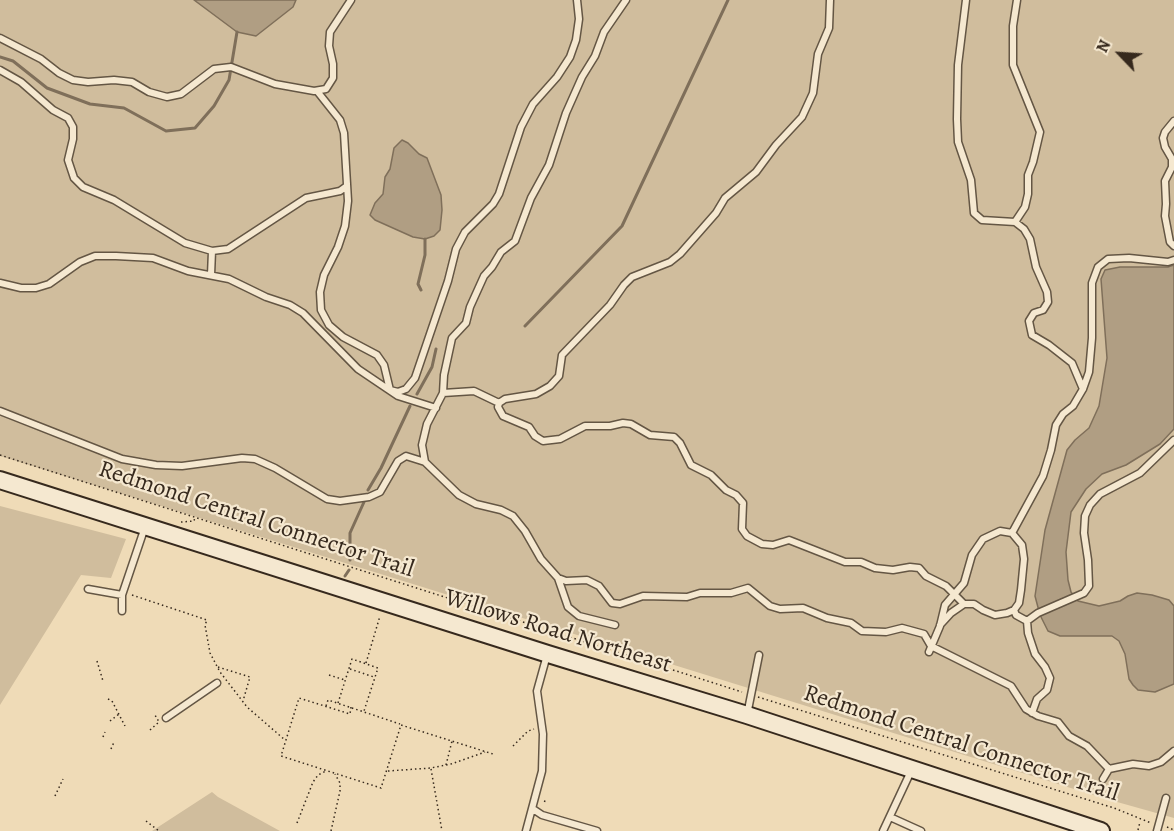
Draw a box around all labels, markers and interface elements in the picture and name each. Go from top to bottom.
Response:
north arrow [1090,24,1150,84]
text: N [1091,36,1116,56]
street label: Redmond Central Connector Trail [95,455,417,585]
street label: Willows Road Northeast [441,584,675,680]
street label: Redmond Central Connector Trail [800,679,1122,809]

